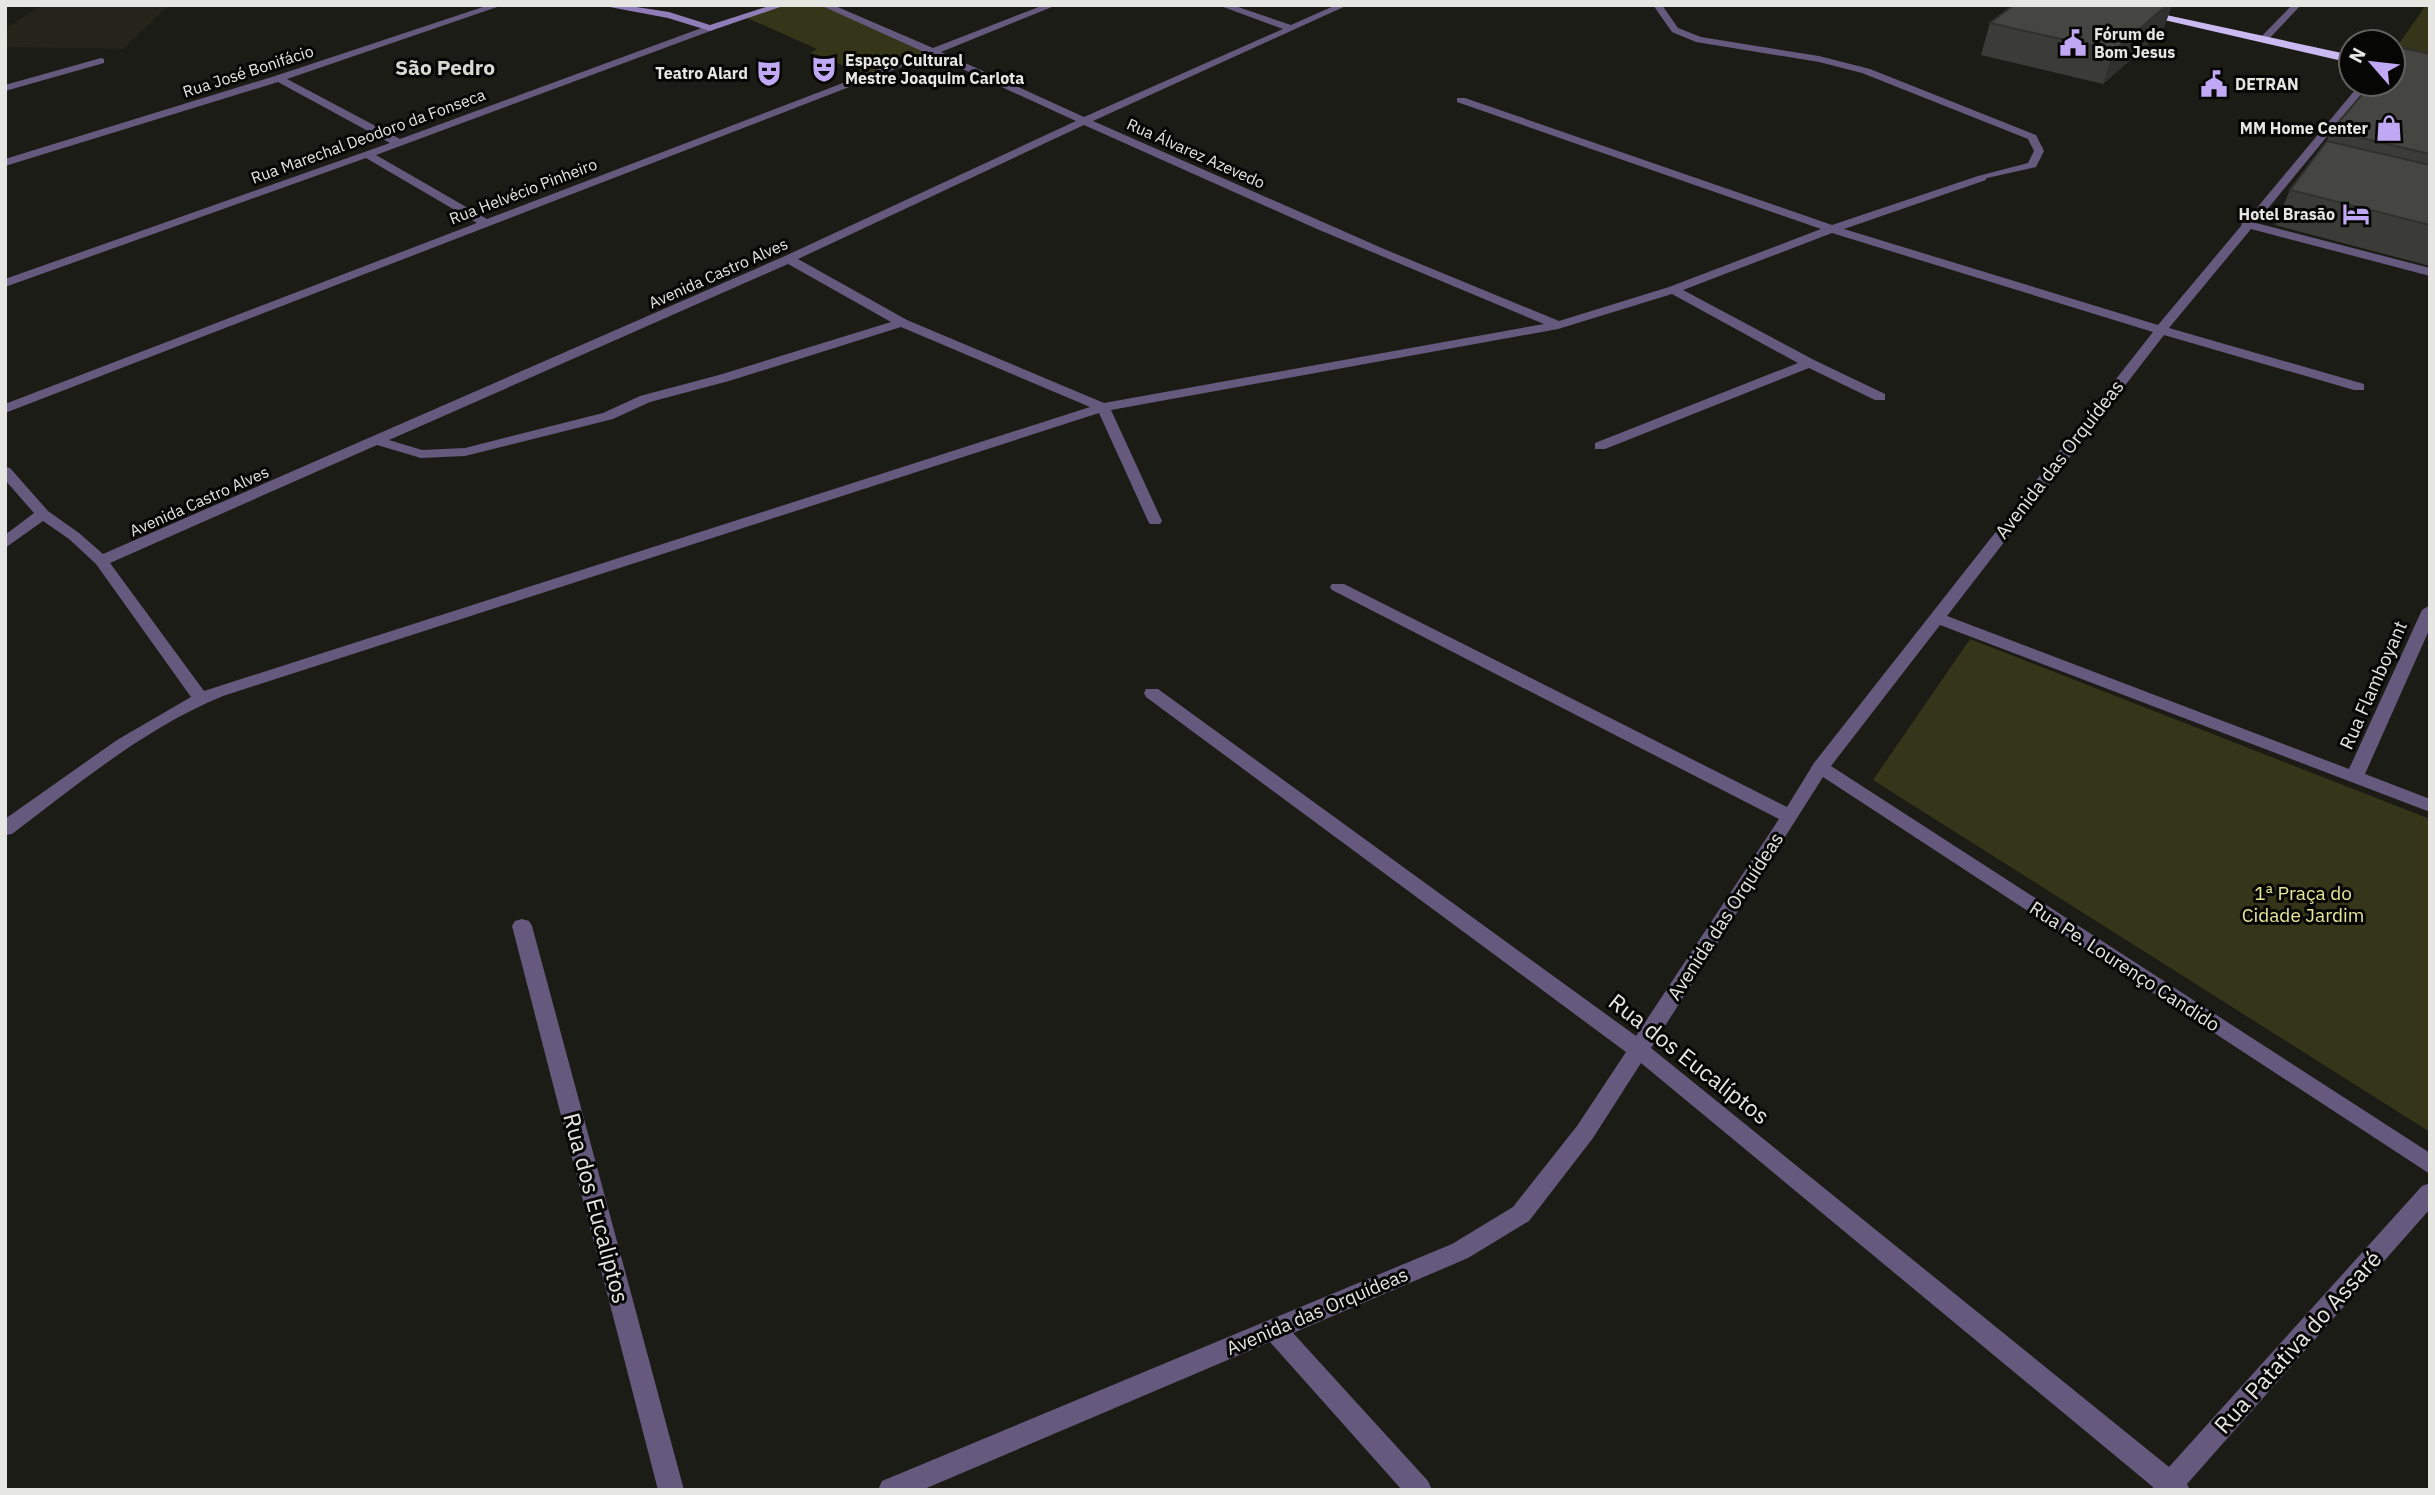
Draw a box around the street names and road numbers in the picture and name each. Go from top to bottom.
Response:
street label: Rua José Bonifácio [180,40,316,102]
street label: Rua Marechal Deodoro da Fonseca [248,84,488,188]
street label: Rua Álvarez Azevedo [1124,113,1269,192]
street label: Rua Helvécio Pinheiro [446,154,600,228]
street label: Avenida Castro Alves [645,233,791,313]
street label: Avenida das Orquídeas [1989,375,2129,543]
street label: Avenida Castro Alves [126,461,272,541]
street label: Rua Flamboyant [2334,617,2412,753]
street label: Avenida das Orquídeas [1662,828,1788,1004]
street label: Rua Pe. Lourenço Candido [2025,895,2225,1037]
street label: Rua dos Eucalíptos [1603,986,1776,1130]
street label: Rua dos Eucaliptos [557,1109,637,1306]
street label: Rua Patativa do Assaré [2207,1243,2387,1439]
street label: Avenida das Orquídeas [1222,1262,1412,1360]

